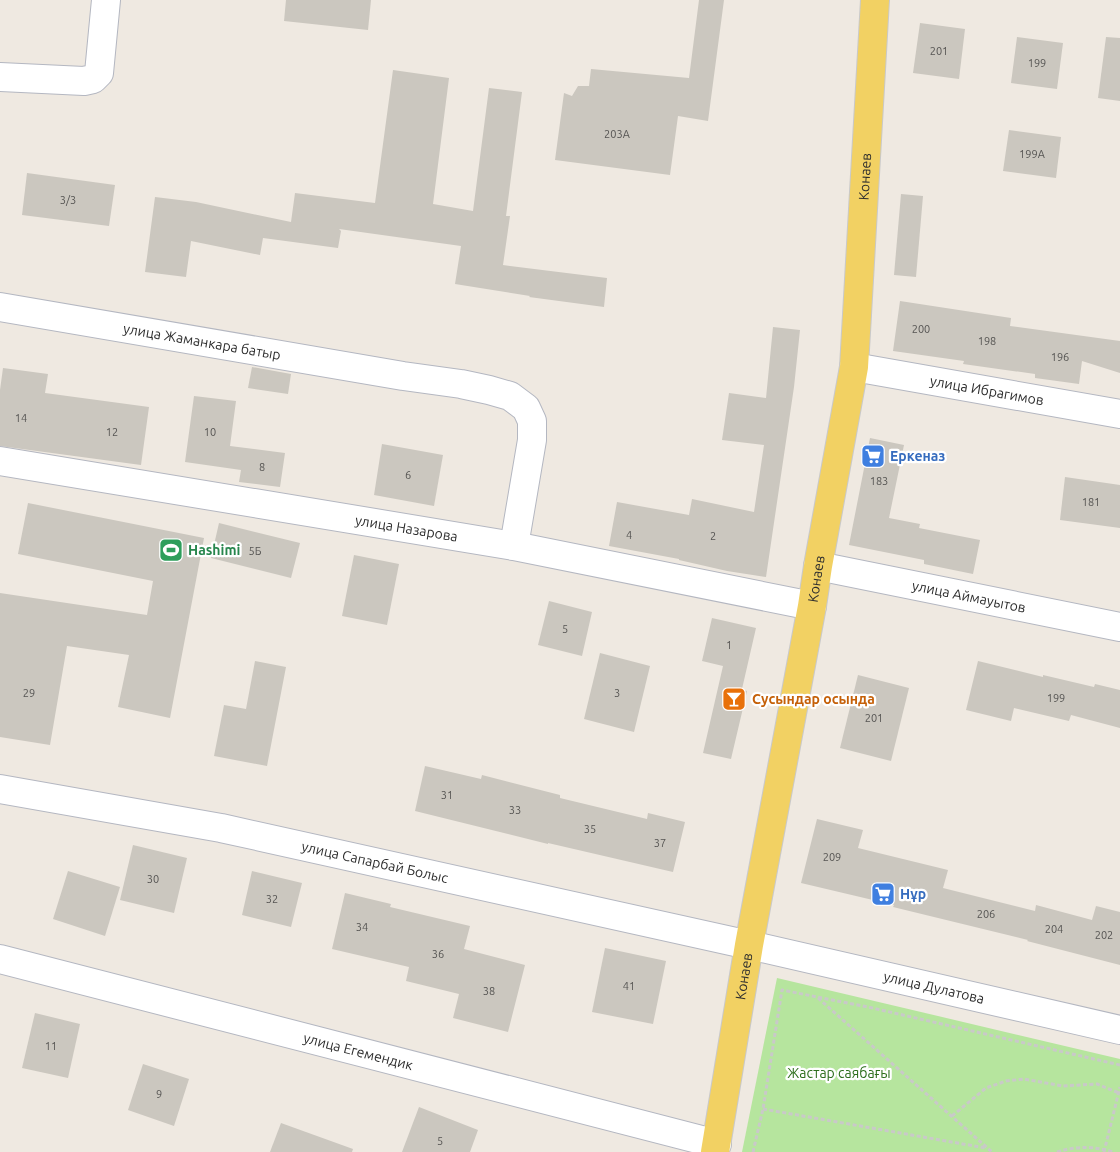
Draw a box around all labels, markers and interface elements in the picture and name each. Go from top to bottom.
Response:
house number: 201 [930,45,948,57]
house number: 199 [1028,57,1046,69]
house number: 203А [604,128,631,140]
house number: 199А [1019,148,1046,160]
street label: Конаев [856,152,874,201]
house number: 3/3 [60,194,76,206]
street label: улица Жаманкара батыр [122,320,282,363]
house number: 200 [912,323,930,335]
house number: 198 [978,335,996,347]
house number: 196 [1051,351,1069,363]
street label: улица Ибрагимов [929,373,1045,408]
house number: 14 [15,412,27,424]
house number: 12 [106,426,118,438]
house number: 10 [204,426,216,438]
supermarket icon: Еркеназ [860,443,886,469]
place label: Еркеназ [890,448,945,464]
house number: 8 [259,461,265,473]
house number: 6 [405,469,411,481]
house number: 183 [870,475,888,487]
house number: 181 [1082,496,1100,508]
street label: улица Назарова [354,512,459,545]
house number: 4 [626,529,632,541]
house number: 2 [710,530,716,542]
sports icon: Hashimi [158,537,184,563]
place label: Hashimi [188,542,241,558]
house number: 5Б [249,545,262,557]
street label: Конаев [805,554,828,604]
street label: улица Аймауытов [911,577,1027,616]
house number: 5 [562,623,568,635]
house number: 1 [726,639,732,651]
bar icon: Сусындар осында [721,686,747,712]
house number: 29 [23,687,35,699]
house number: 3 [614,687,620,699]
place label: Сусындар осында [752,691,875,707]
house number: 199 [1047,692,1065,704]
house number: 201 [865,712,883,724]
house number: 31 [441,789,453,801]
house number: 33 [509,804,521,816]
house number: 35 [584,823,596,835]
house number: 37 [654,837,666,849]
street label: улица Cапарбай Болыс [300,838,450,886]
house number: 209 [823,851,841,863]
house number: 30 [147,873,159,885]
supermarket icon: Нұр [870,881,896,907]
place label: Нұр [900,886,926,902]
house number: 32 [266,893,278,905]
house number: 206 [977,908,995,920]
house number: 34 [356,921,368,933]
house number: 204 [1045,923,1063,935]
house number: 202 [1095,929,1113,941]
house number: 36 [432,948,444,960]
street label: Конаев [732,952,756,1001]
street label: улица Дулатова [882,968,986,1007]
house number: 41 [623,980,635,992]
house number: 38 [483,985,495,997]
street label: улица Егемендик [302,1030,415,1073]
house number: 11 [45,1040,57,1052]
park label: Жастар саябағы [787,1065,891,1081]
house number: 9 [156,1088,162,1100]
house number: 5 [437,1135,443,1147]

